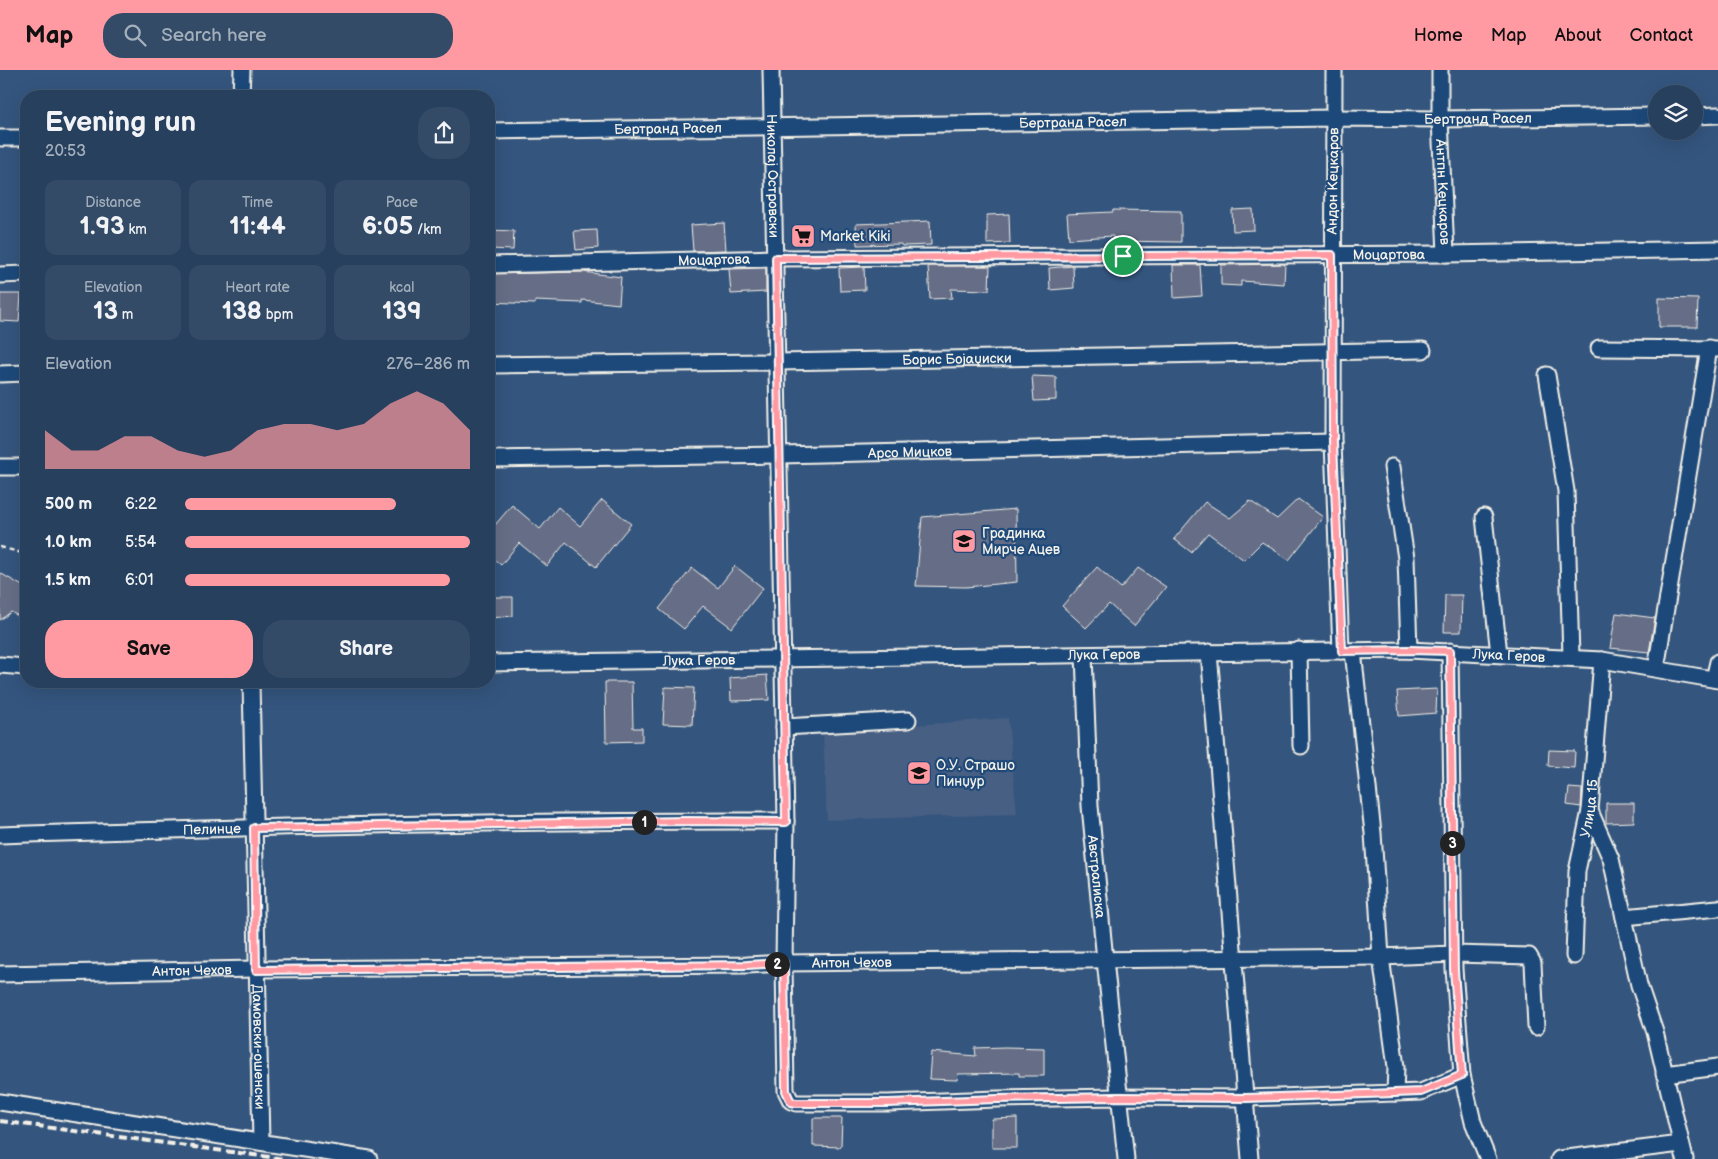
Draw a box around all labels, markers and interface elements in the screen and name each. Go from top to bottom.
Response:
search box [103,13,453,58]
text: Map [25,21,73,50]
icon: search [121,21,149,49]
text: Search here [161,24,267,47]
text: Home [1414,25,1463,46]
text: Map [1491,25,1527,46]
text: About [1555,25,1602,46]
text: Contact [1630,25,1693,46]
map controls [1648,85,1703,140]
button: layers [1648,85,1703,140]
text: Evening run [45,106,196,139]
button: share [418,107,470,159]
street label: Бертранд Расел [1424,109,1532,128]
street label: Бертранд Расел [1019,113,1127,131]
street label: Николај Островски [763,114,783,238]
street label: Бертранд Расел [614,119,722,138]
street label: Андон Кецкаров [1324,127,1342,236]
street label: Антпн Кецкаров [1432,138,1454,246]
text: 20:53 [45,142,86,161]
text: Distance [85,194,141,211]
text: Time [242,194,273,211]
text: Pace [386,194,418,211]
text: 1.93 [79,211,125,242]
text: 11:44 [229,211,286,242]
text: 6:05 [362,211,413,242]
text: km [125,221,147,238]
text: /km [413,221,442,238]
supermarket icon: Market Kiki [790,223,816,249]
place label: Market Kiki [820,228,891,245]
pin [1102,235,1144,277]
icon: arrive [1109,242,1137,270]
street label: Моцартова [1353,246,1426,263]
street label: Моцартова [678,250,751,269]
text: Elevation [84,279,142,296]
text: Heart rate [225,279,290,296]
text: kcal [389,279,414,296]
text: 13 [93,296,118,327]
text: 138 [222,296,262,327]
text: 139 [382,296,422,327]
text: m [118,306,133,323]
text: bpm [262,306,293,323]
street label: Борис Бојаџиски [902,349,1012,368]
text: Elevation [45,355,112,374]
text: 276–286 m [386,355,470,374]
street label: Арсо Мицков [867,442,953,461]
text: 500 m [45,495,92,514]
text: 6:22 [125,495,157,514]
place label: Градинка Мирче Ацев [982,525,1061,558]
school or university icon: Градинка Мирче Ацев [951,528,977,554]
text: 1.0 km [45,533,92,552]
text: 5:54 [125,533,156,552]
text: 1.5 km [45,571,91,590]
text: 6:01 [125,571,154,590]
button: Save [45,620,253,678]
button: Share [263,620,470,678]
street label: Лука Геров [1066,645,1141,663]
street label: Лука Геров [1471,645,1546,666]
street label: Лука Геров [661,651,736,669]
place label: О.У. Страшо Пинџур [936,757,1015,790]
school or university icon: О.У. Страшо Пинџур [906,760,932,786]
street label: Улица 15 [1576,779,1601,839]
pin: 1 [632,810,656,834]
text: 1 [642,814,647,831]
street label: Пелинце [183,820,241,838]
pin: 3 [1440,830,1464,856]
street label: Австралиска [1084,833,1109,920]
text: 3 [1448,835,1457,852]
pin: 2 [764,952,790,976]
street label: Антон Чехов [811,953,892,971]
text: 2 [773,956,782,973]
street label: Антон Чехов [151,961,233,980]
street label: Дамовски-ошенски [249,984,269,1110]

